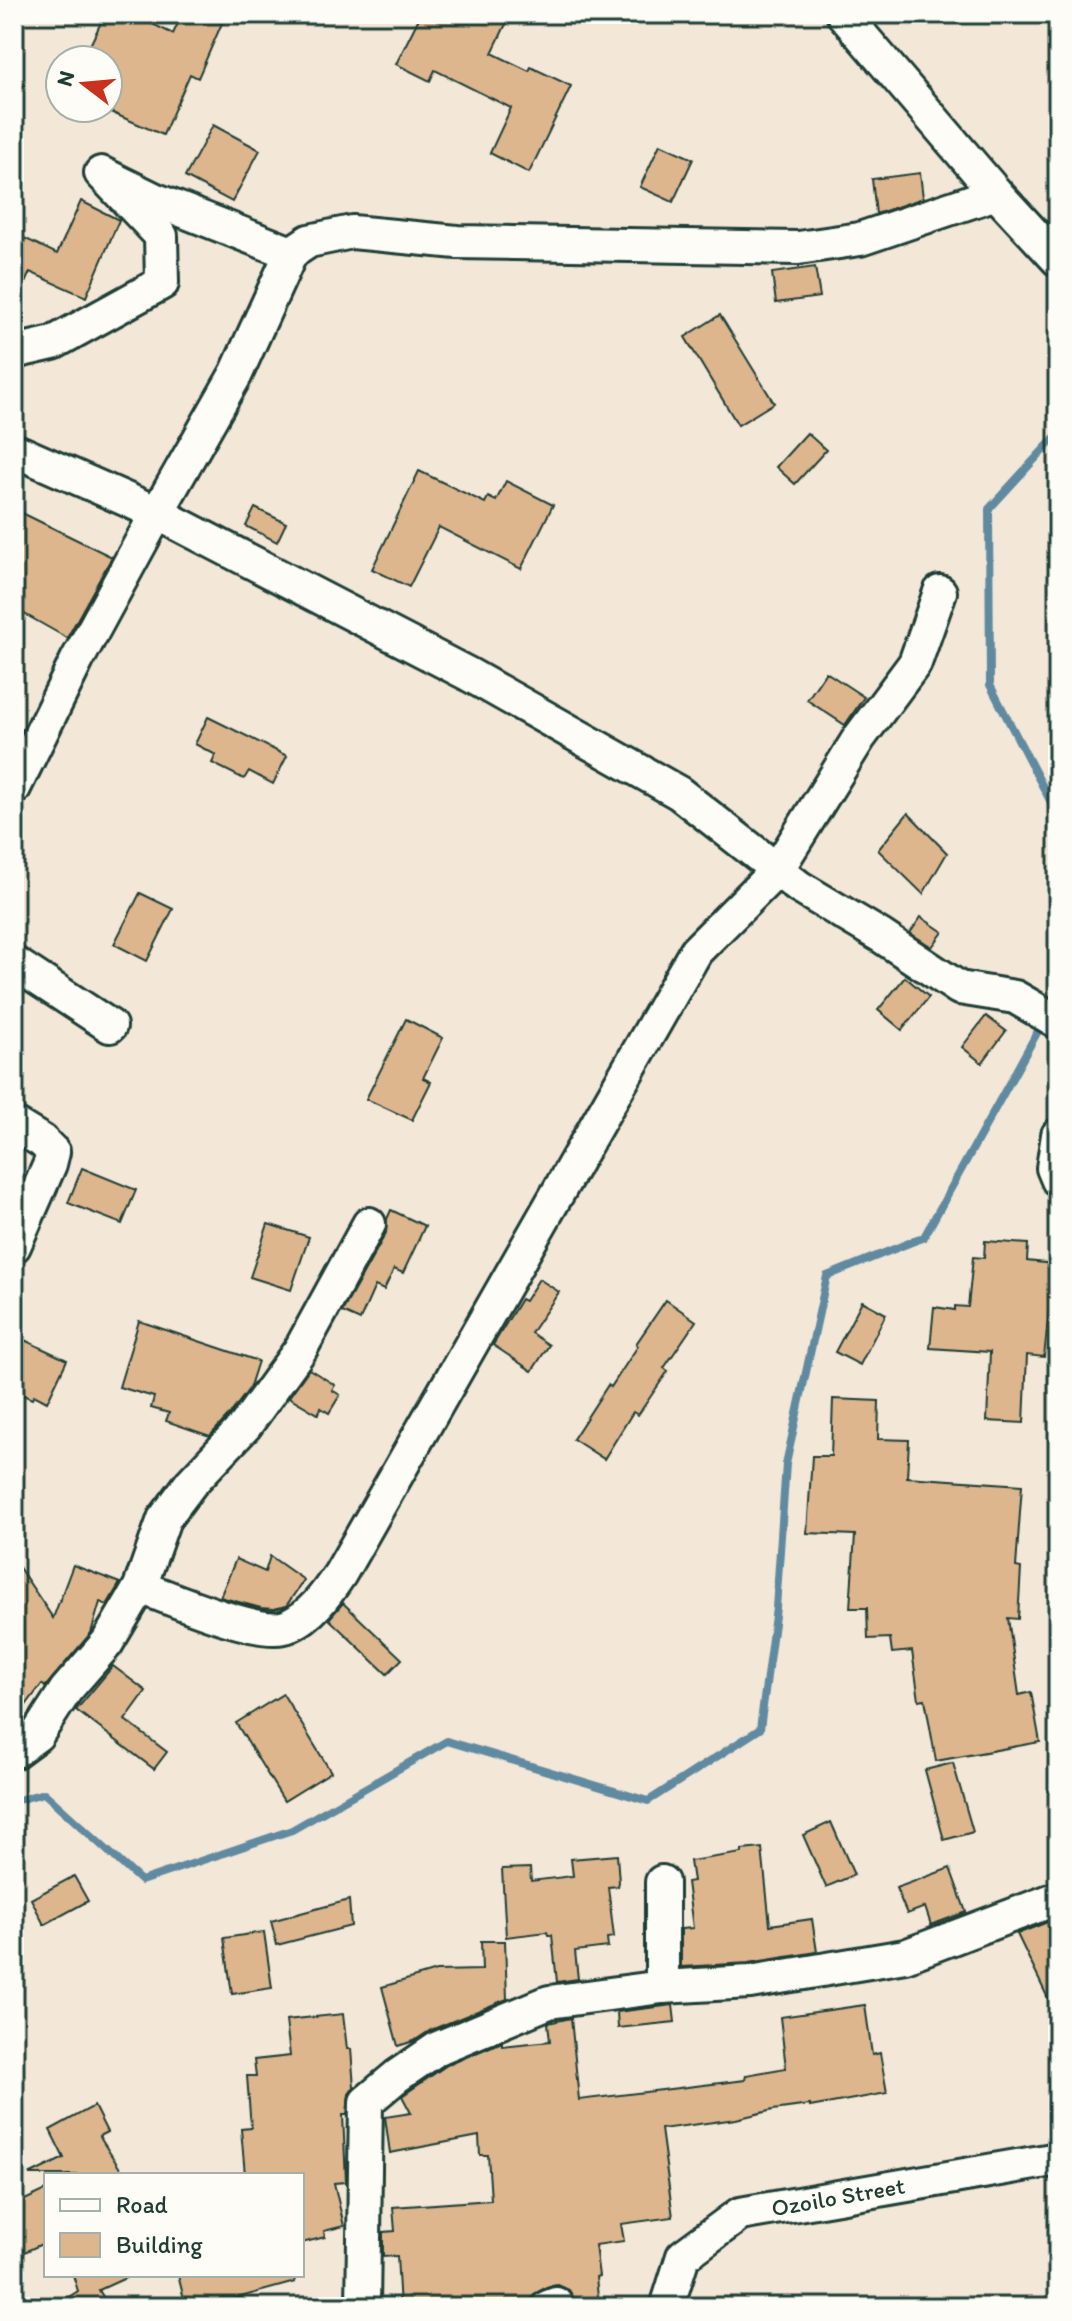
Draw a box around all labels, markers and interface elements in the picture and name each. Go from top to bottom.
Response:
north arrow [44,44,124,124]
text: N [50,68,80,89]
street label: Ozoilo Street [769,2171,907,2223]
legend [44,2173,304,2277]
text: Road [116,2190,168,2219]
text: Building [116,2230,203,2259]

